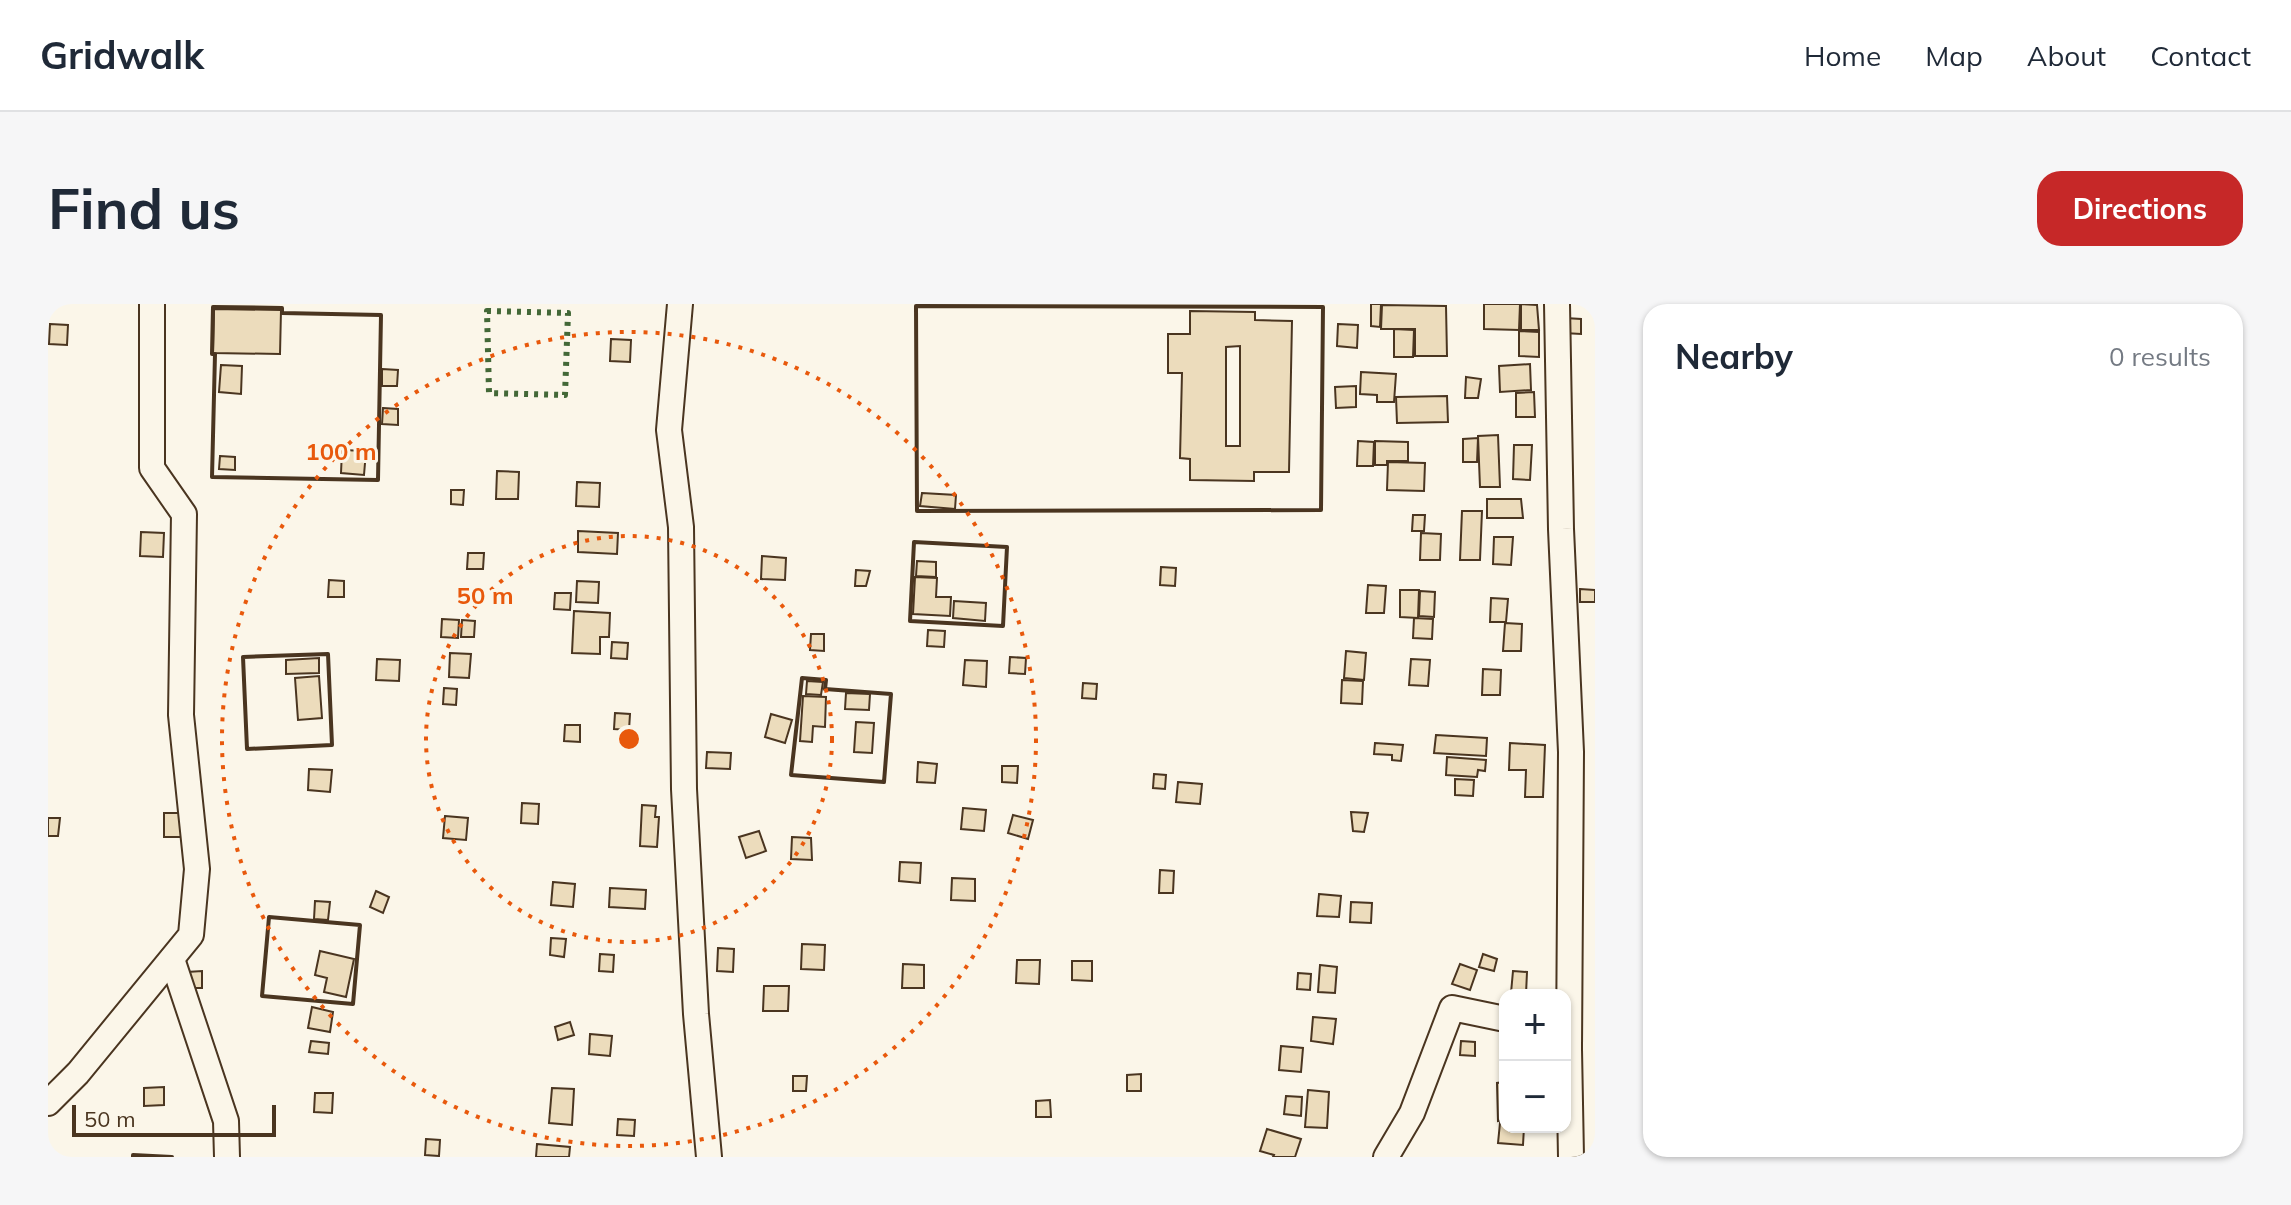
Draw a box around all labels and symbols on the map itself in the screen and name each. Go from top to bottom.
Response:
text: 100 m [305,436,377,466]
text: 50 m [457,580,513,610]
centre of rings [615,725,643,753]
scale bar [72,1101,276,1137]

